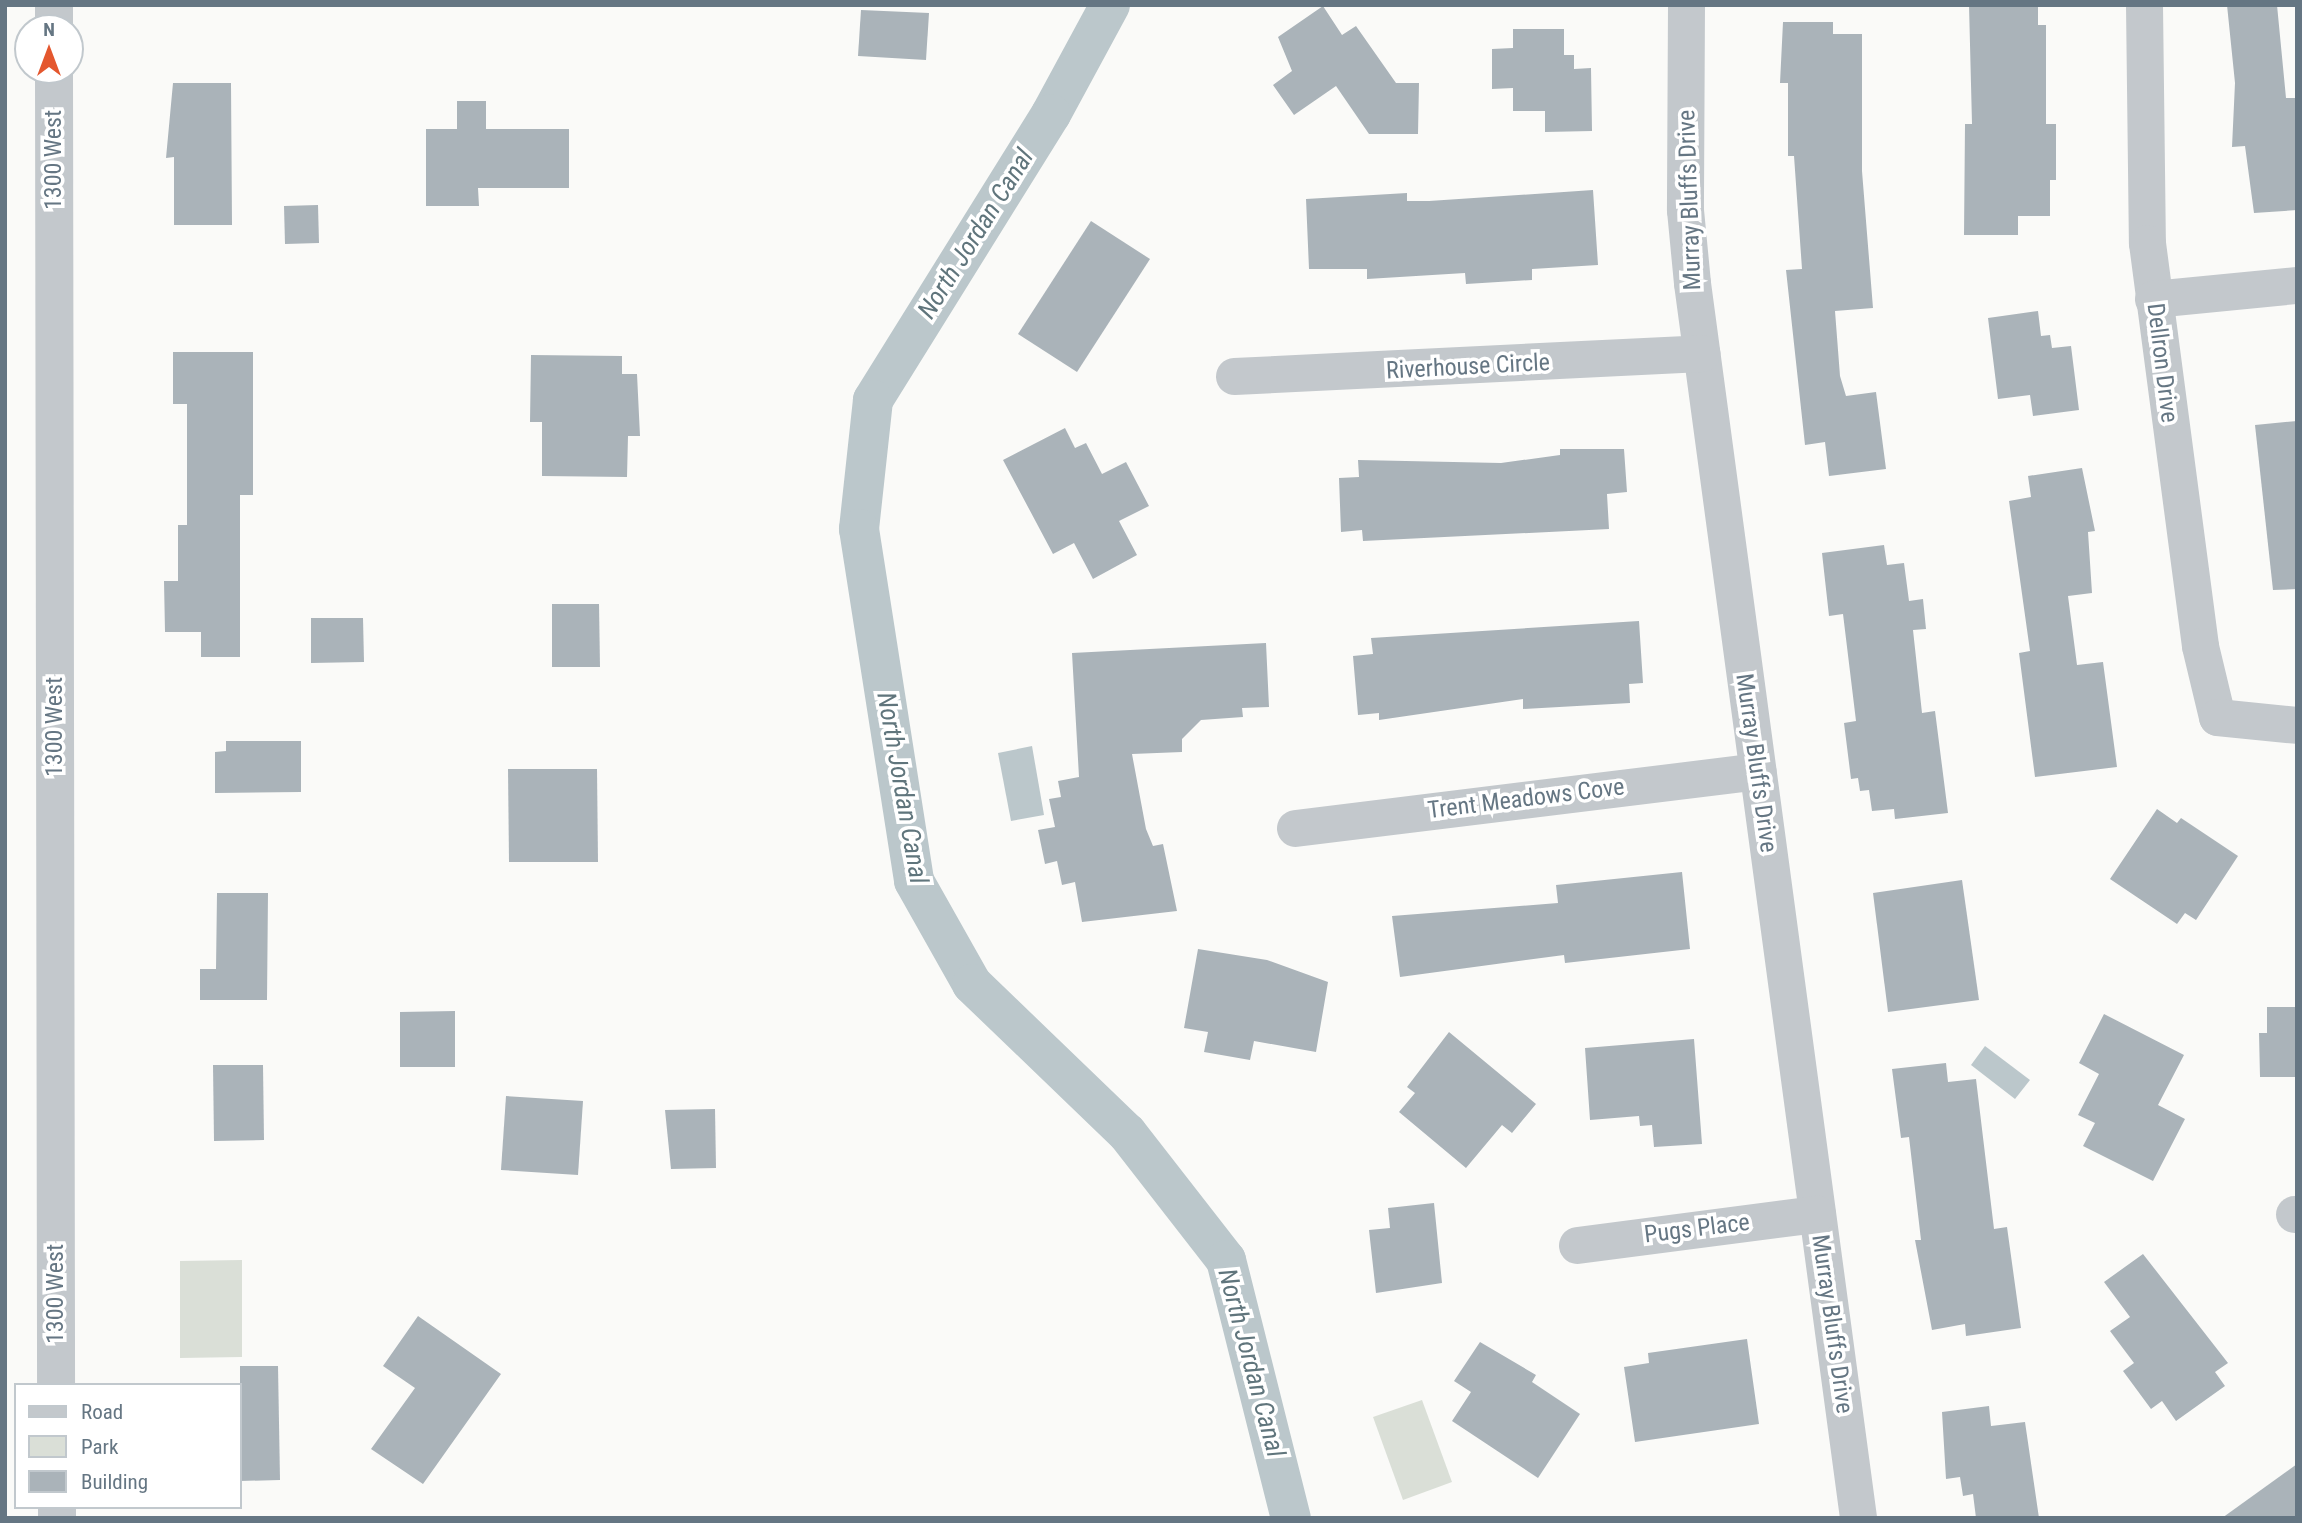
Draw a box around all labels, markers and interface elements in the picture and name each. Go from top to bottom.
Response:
north arrow [14,14,84,84]
text: N [43,18,55,41]
street label: Murray Bluffs Drive [1672,109,1708,291]
street label: 1300 West [40,110,68,210]
water label: North Jordan Canal [911,144,1041,324]
street label: Dellron Drive [2140,302,2184,424]
street label: Riverhouse Circle [1385,348,1551,386]
street label: Murray Bluffs Drive [1729,672,1783,854]
street label: 1300 West [41,677,69,777]
water label: North Jordan Canal [870,690,934,886]
street label: Trent Meadows Cove [1426,773,1626,825]
street label: Pugs Place [1643,1208,1751,1250]
street label: Murray Bluffs Drive [1805,1233,1859,1415]
street label: 1300 West [42,1244,70,1344]
water label: North Jordan Canal [1211,1265,1291,1461]
legend [14,1383,242,1509]
text: Road [81,1400,123,1424]
text: Park [81,1435,118,1459]
text: Building [81,1470,148,1494]

